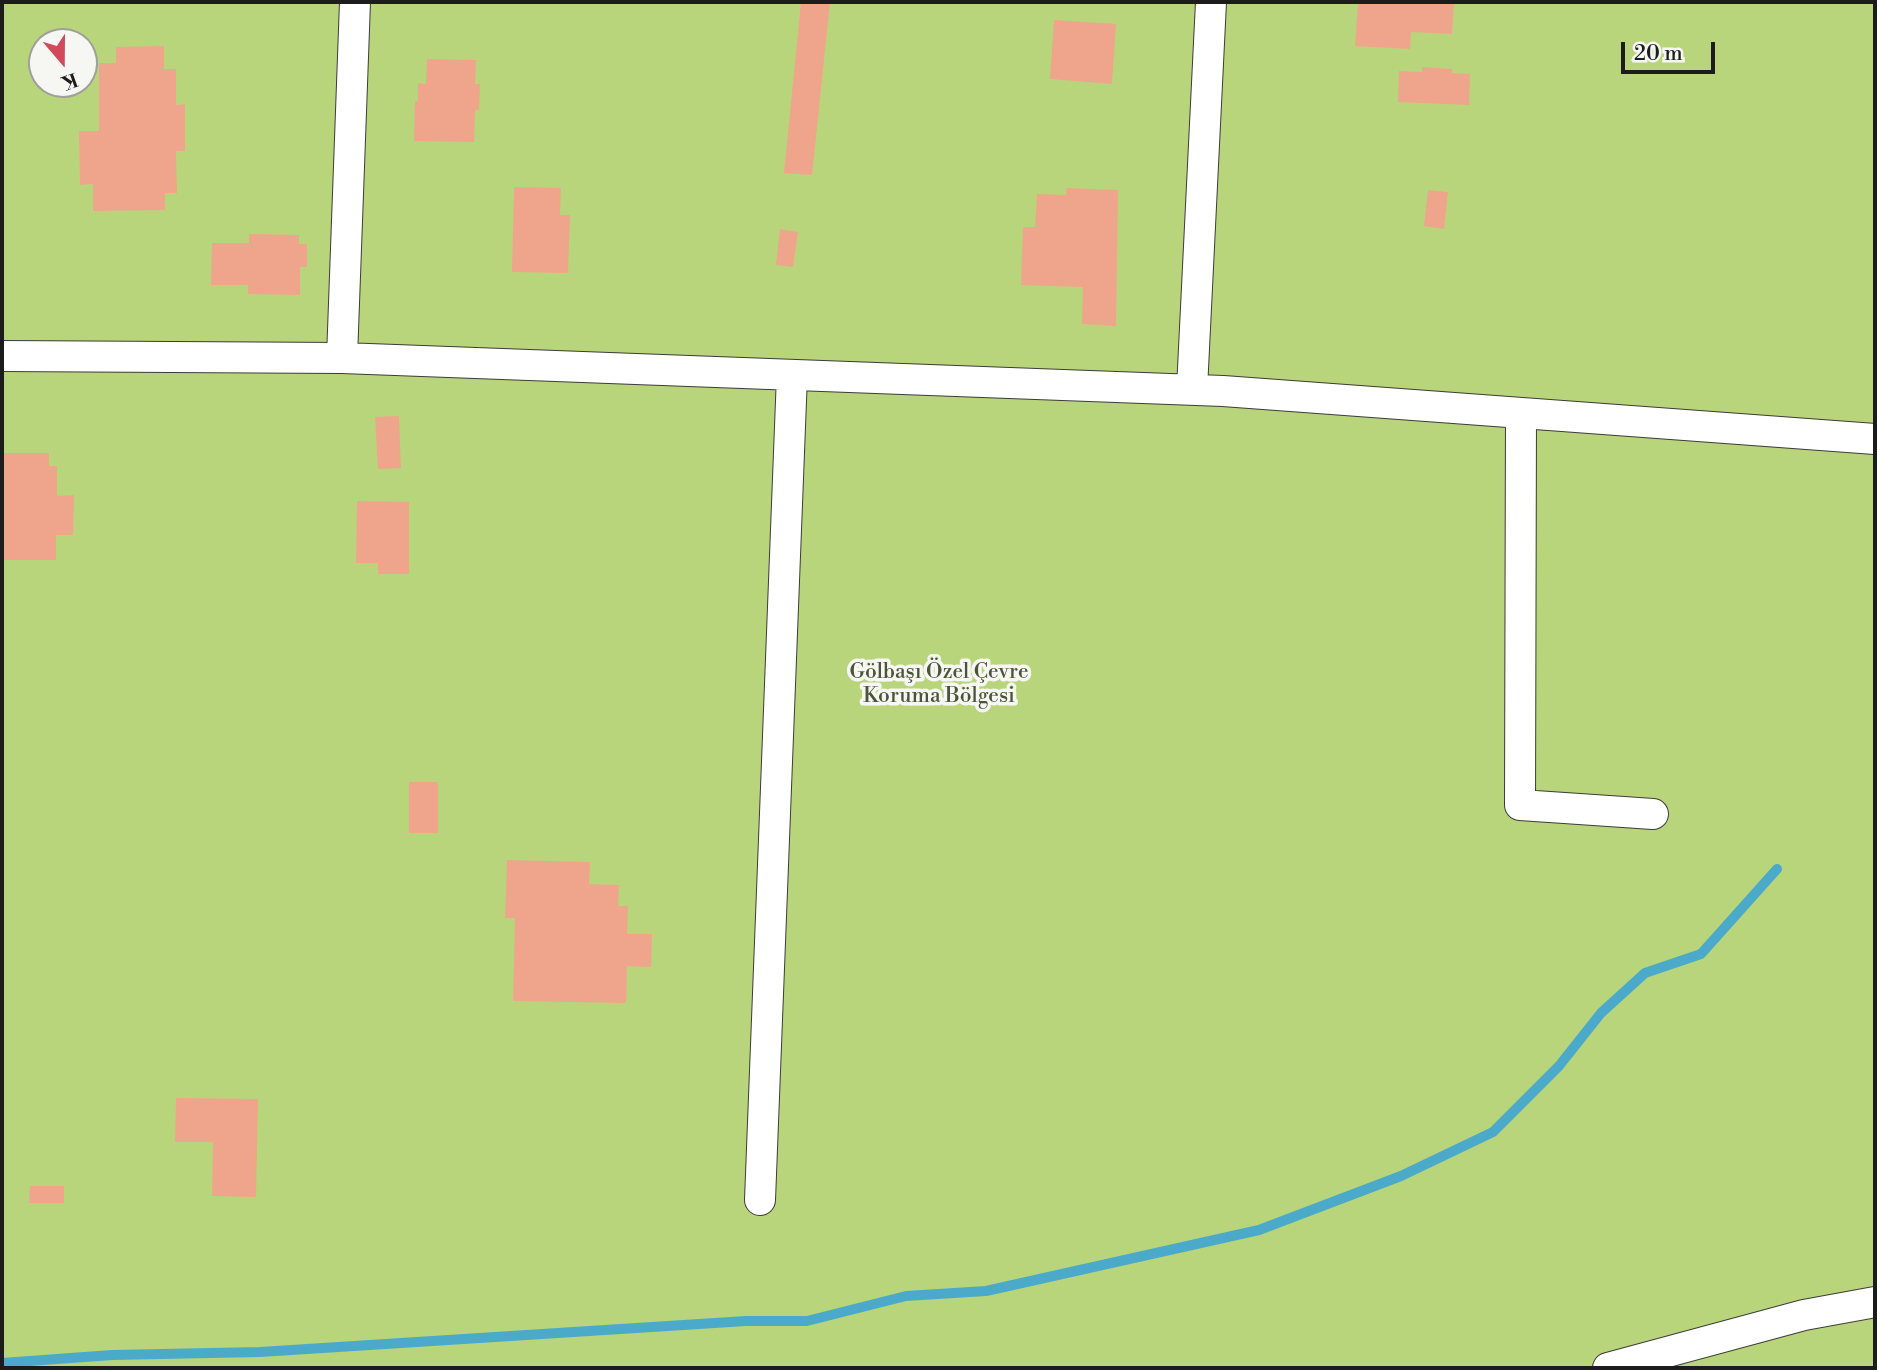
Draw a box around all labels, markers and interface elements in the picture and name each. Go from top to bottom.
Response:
north arrow [28,28,98,98]
scale bar [1625,28,1720,72]
text: 20 m [1634,41,1683,67]
text: K [58,67,81,95]
park label: Gölbaşı Özel Çevre Koruma Bölgesi [849,660,1029,710]

